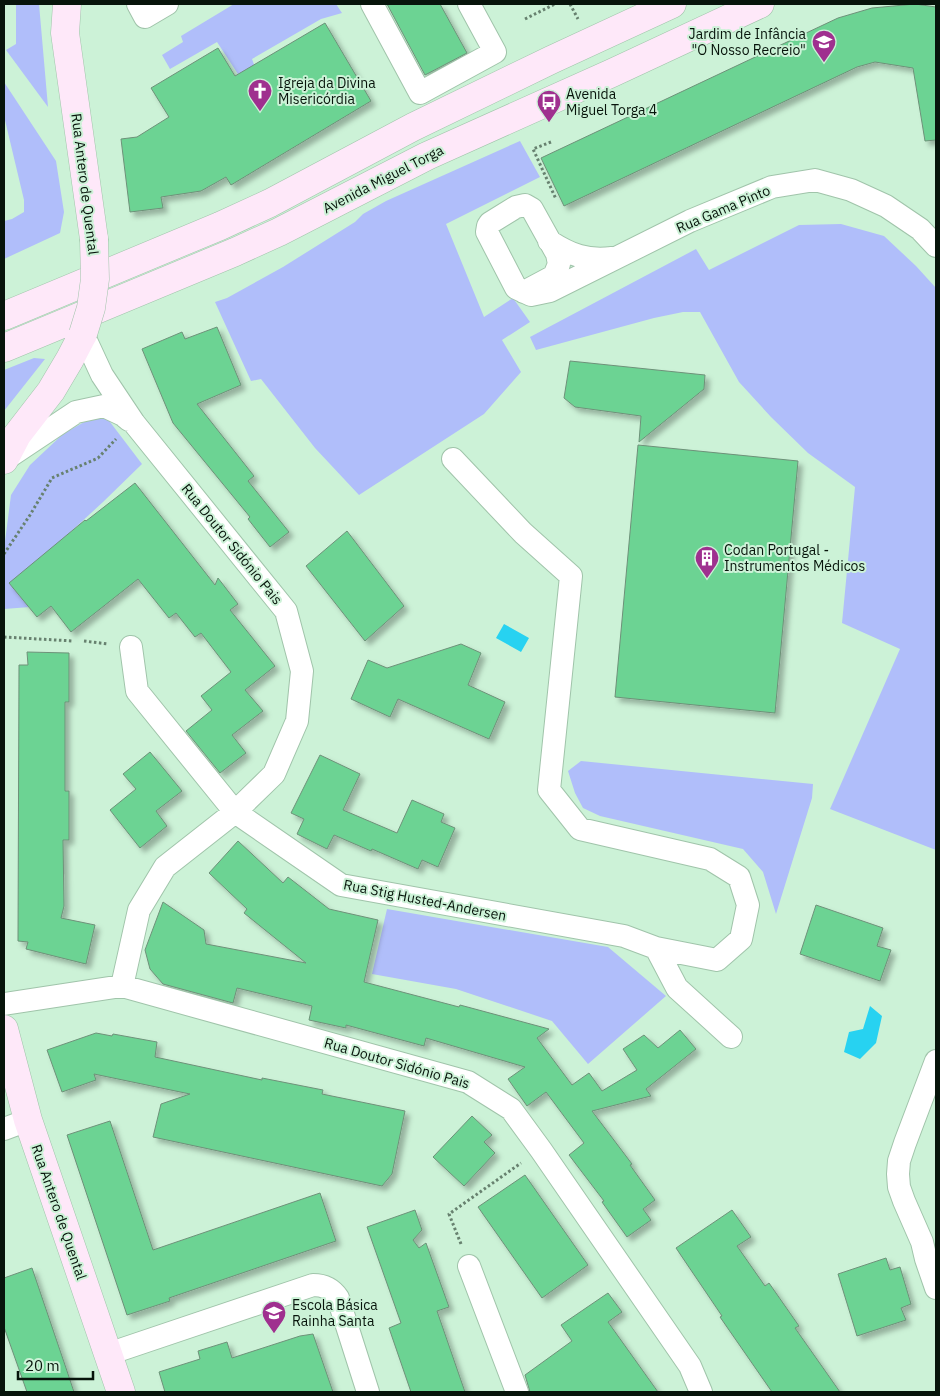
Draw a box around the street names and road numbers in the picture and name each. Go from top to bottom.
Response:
street label: Rua Antero de Quental [67,112,103,256]
street label: Avenida Miguel Torga [320,141,447,217]
street label: Rua Gama Pinto [673,181,773,237]
street label: Rua Doutor Sidónio Pais [178,480,286,608]
street label: Rua Stig Husted-Andersen [342,875,508,925]
street label: Rua Doutor Sidónio Pais [322,1034,472,1092]
street label: Rua Antero de Quental [27,1142,91,1282]

